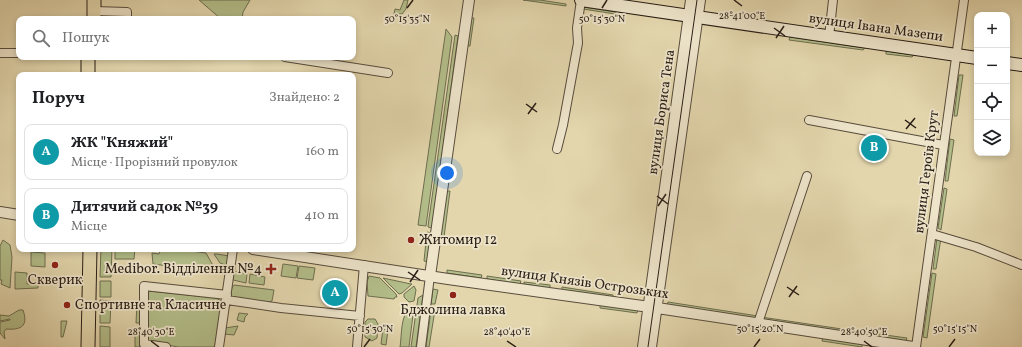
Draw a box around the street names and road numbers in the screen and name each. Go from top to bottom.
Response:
street label: вулиця Івана Мазепи [808,9,945,47]
street label: вулиця Бориса Тена [644,48,680,176]
street label: вулиця Героїв Крут [910,109,944,235]
street label: вулиця Князів Острозьких [500,262,670,304]

